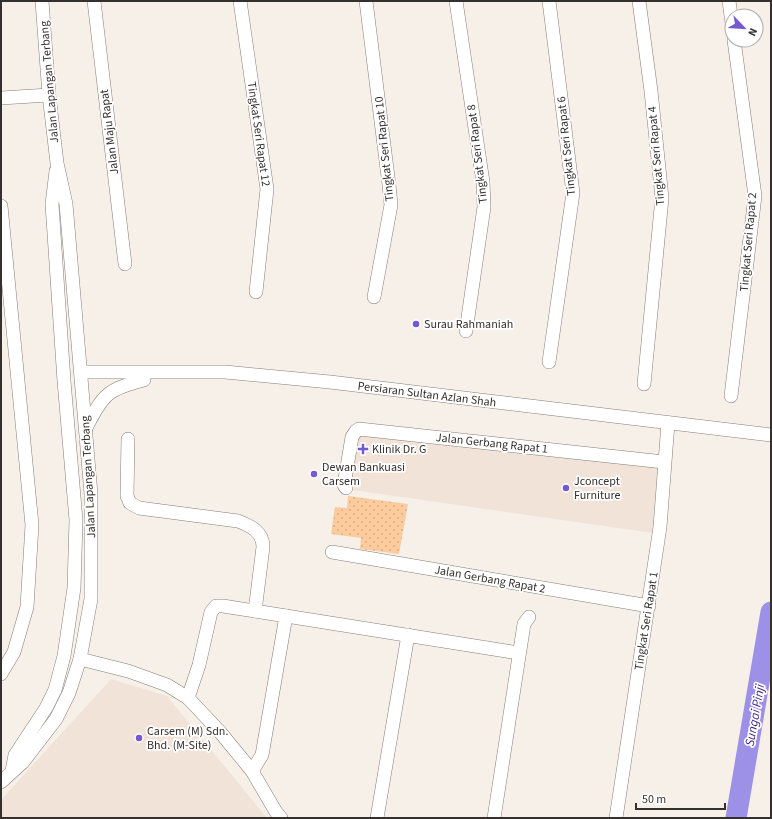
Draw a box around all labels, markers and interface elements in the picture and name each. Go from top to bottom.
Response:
north arrow [724,8,764,48]
street label: Jalan Lapangan Terbang [36,20,63,144]
text: N [744,26,761,39]
street label: Tingkat Seri Rapat 12 [243,81,274,188]
street label: Jalan Maju Rapat [96,88,123,176]
street label: Tingkat Seri Rapat 6 [553,95,580,196]
street label: Tingkat Seri Rapat 10 [371,96,398,202]
street label: Tingkat Seri Rapat 8 [463,103,492,204]
street label: Tingkat Seri Rapat 4 [644,106,669,206]
street label: Tingkat Seri Rapat 2 [736,192,761,292]
place label: Surau Rahmaniah [424,316,513,333]
marker: Surau Rahmaniah [411,319,421,329]
street label: Persiaran Sultan Azlan Shah [357,378,497,411]
street label: Jalan Lapangan Terbang [77,415,100,539]
street label: Jalan Gerbang Rapat 1 [435,429,549,458]
place label: Klinik Dr. G [372,441,426,458]
marker: Klinik Dr. G [357,443,369,455]
place label: Dewan Bankuasi Carsem [322,459,405,490]
marker: Dewan Bankuasi Carsem [309,469,319,479]
place label: Jconcept Furniture [574,473,621,504]
marker: Jconcept Furniture [561,483,571,493]
street label: Jalan Gerbang Rapat 2 [433,561,547,598]
street label: Tingkat Seri Rapat 1 [630,570,663,672]
water label: Sungai Pinji [741,682,769,748]
place label: Carsem (M) Sdn. Bhd. (M-Site) [147,723,228,754]
marker: Carsem (M) Sdn. Bhd. (M-Site) [134,733,144,743]
scale bar [636,785,725,811]
text: 50 m [642,791,666,808]

